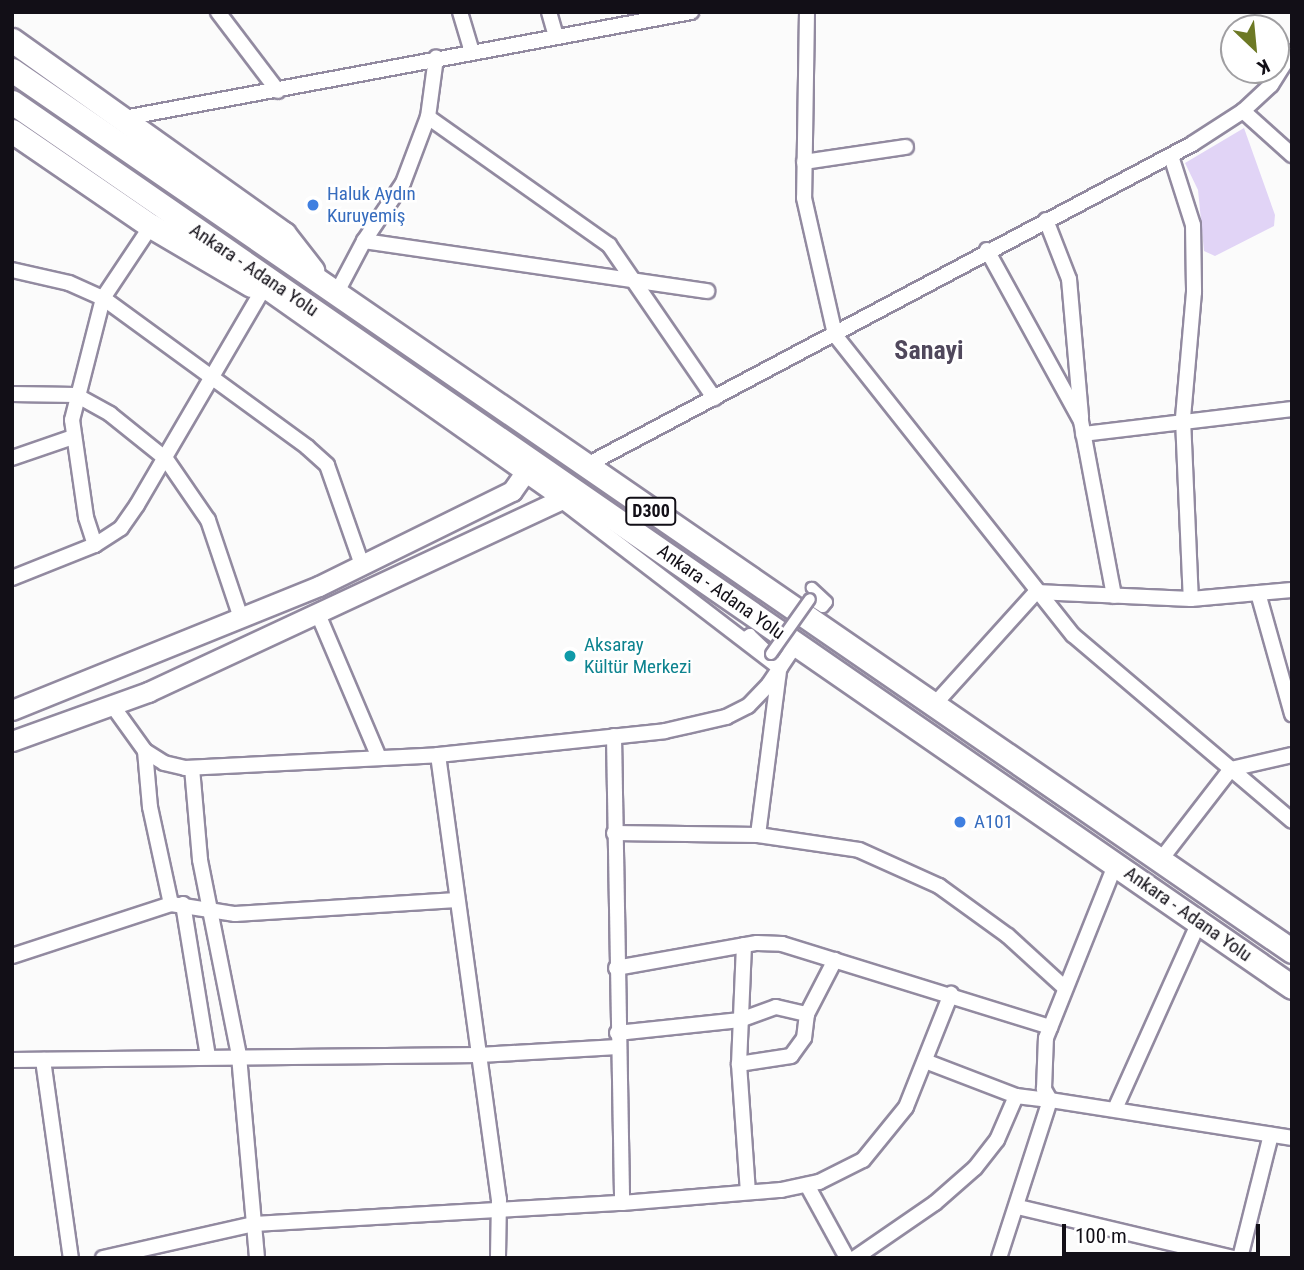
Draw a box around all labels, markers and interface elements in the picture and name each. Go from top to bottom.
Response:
north arrow [1220,14,1290,84]
text: K [1254,54,1273,79]
place label: Haluk Aydın Kuruyemiş [327,183,416,227]
marker: Haluk Aydın Kuruyemiş [305,197,321,213]
street label: Ankara - Adana Yolu [185,219,323,321]
district label: Sanayi [894,335,964,367]
road number: D300 [625,496,677,526]
street label: Ankara - Adana Yolu [653,540,789,644]
place label: Aksaray Kültür Merkezi [584,634,692,678]
marker: Aksaray Kültür Merkezi [562,648,578,664]
place label: A101 [974,811,1013,833]
marker: A101 [952,814,968,830]
street label: Ankara - Adana Yolu [1120,862,1256,966]
scale bar [1066,1210,1264,1254]
text: 100 m [1075,1224,1127,1248]

